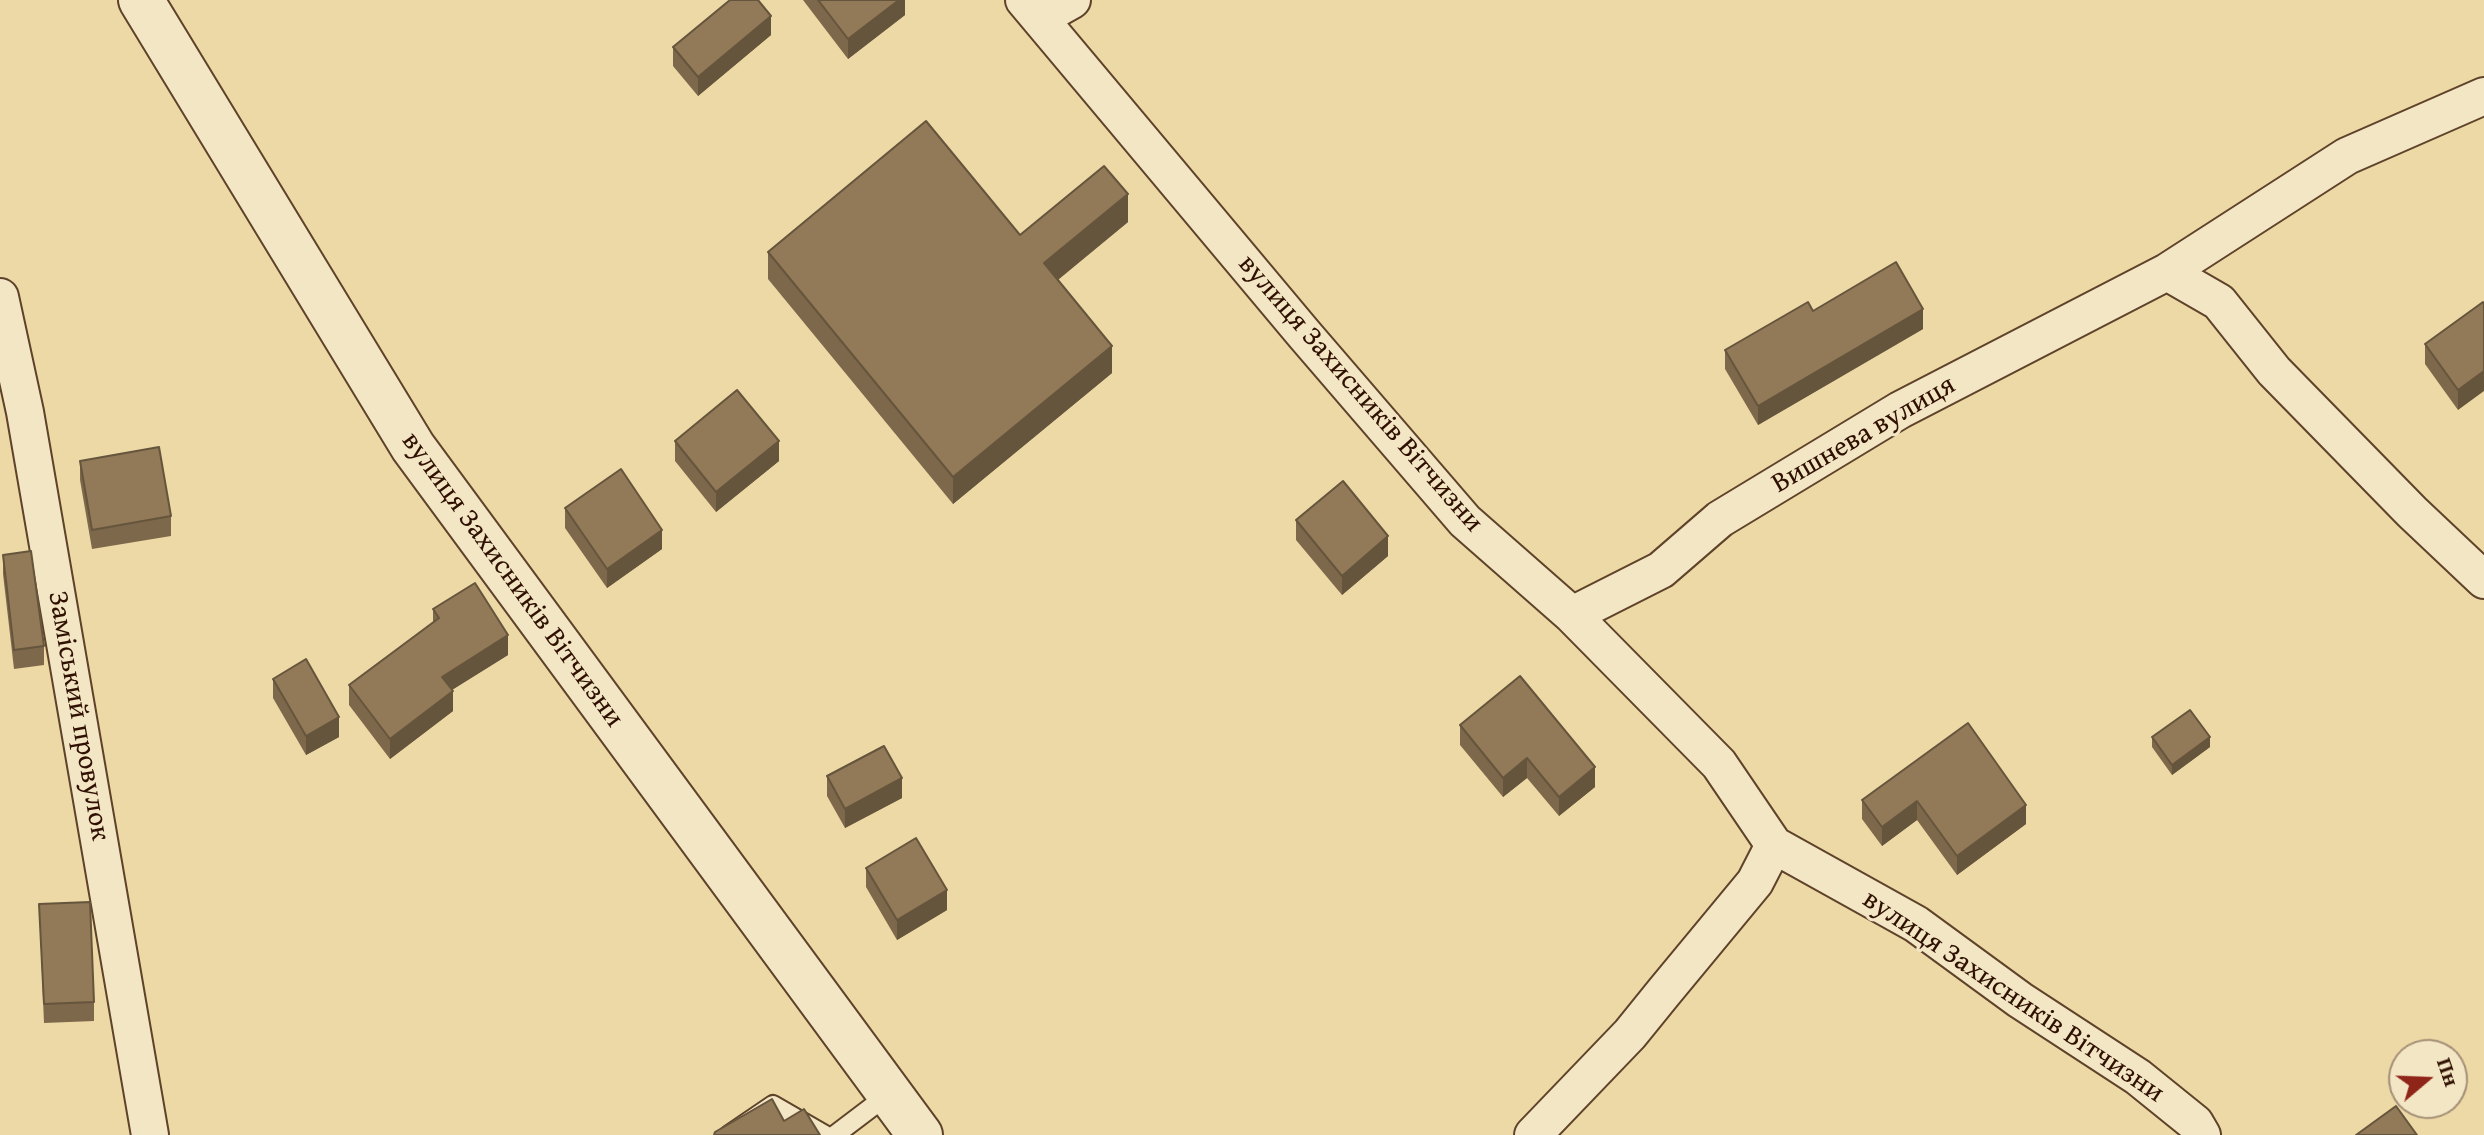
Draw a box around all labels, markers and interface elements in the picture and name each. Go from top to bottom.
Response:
street label: вулиця Захисників Вітчизни [1230,248,1490,540]
street label: Вишнева вулиця [1766,369,1962,501]
street label: вулиця Захисників Вітчизни [394,426,630,734]
street label: Заміський провулок [39,589,117,843]
street label: вулиця Захисників Вітчизни [1856,883,2170,1111]
north arrow [2388,1039,2468,1119]
text: Пн [2429,1053,2469,1090]

